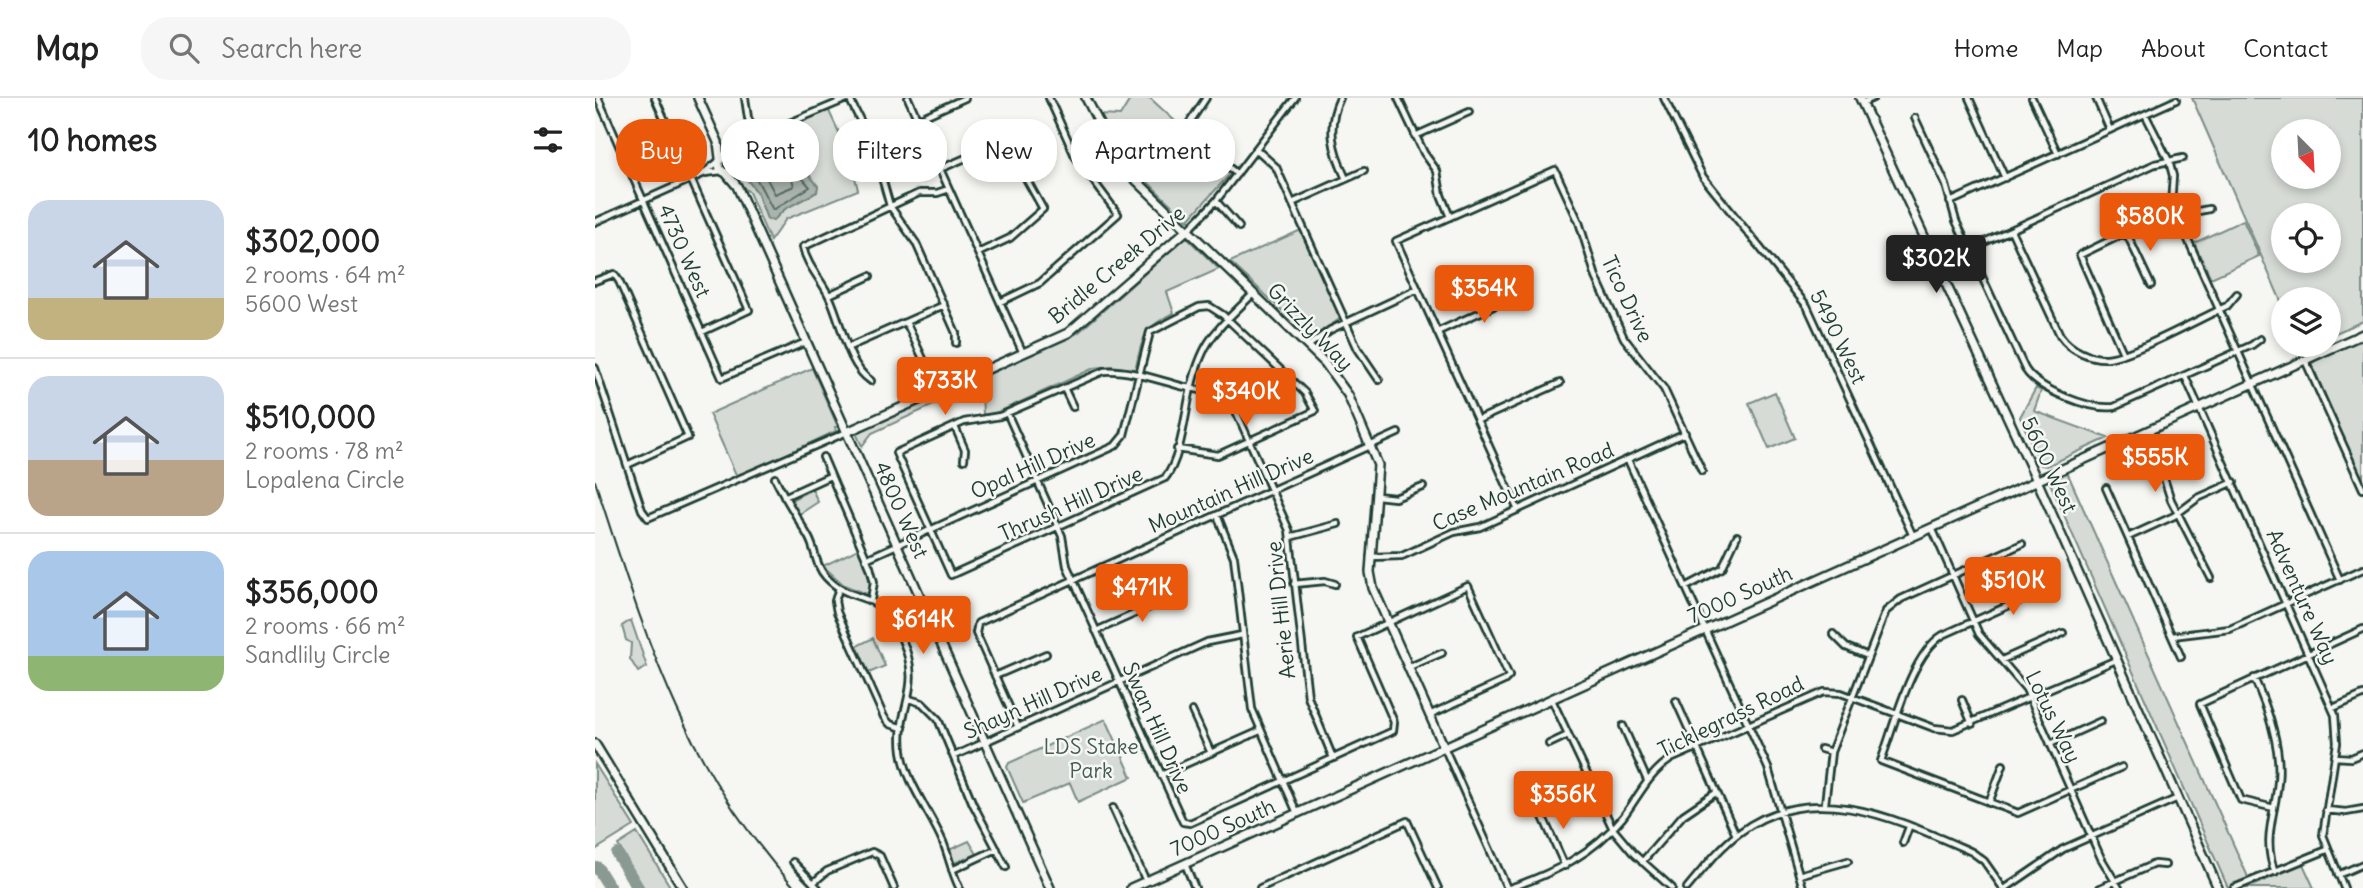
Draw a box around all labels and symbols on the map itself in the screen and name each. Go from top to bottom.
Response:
north arrow [2271,119,2341,189]
pin: $580K [2101,194,2199,253]
street label: 4730 West [652,200,717,302]
street label: Bridle Creek Drive [1043,200,1190,330]
pin: $302K [1887,236,1985,295]
street label: Tico Drive [1596,251,1659,346]
pin: $354K [1435,266,1533,325]
street label: Grizzly Way [1262,277,1359,376]
street label: 5490 West [1804,285,1873,388]
pin: $733K [896,358,994,417]
pin: $340K [1197,368,1295,428]
street label: 5600 West [2015,412,2083,517]
street label: Opal Hill Drive [966,426,1099,505]
pin: $555K [2106,434,2204,494]
street label: Case Mountain Road [1428,436,1618,537]
street label: Mountain Hill Drive [1144,442,1317,539]
street label: 4800 West [868,457,935,562]
street label: Thrush Hill Drive [995,460,1147,547]
street label: Adventure Way [2261,525,2344,669]
street label: Aerie Hill Drive [1260,540,1301,680]
pin: $510K [1964,558,2062,617]
street label: 7000 South [1683,559,1796,630]
pin: $471K [1093,564,1191,624]
pin: $614K [874,596,972,656]
street label: Swan Hill Drive [1116,658,1198,798]
street label: Shayn Hill Drive [959,660,1106,745]
street label: Lotus Way [2020,666,2087,767]
street label: Ticklegrass Road [1654,670,1808,763]
park label: LDS Stake Park [1043,733,1139,784]
pin: $356K [1514,772,1612,831]
street label: 7000 South [1166,792,1279,863]

